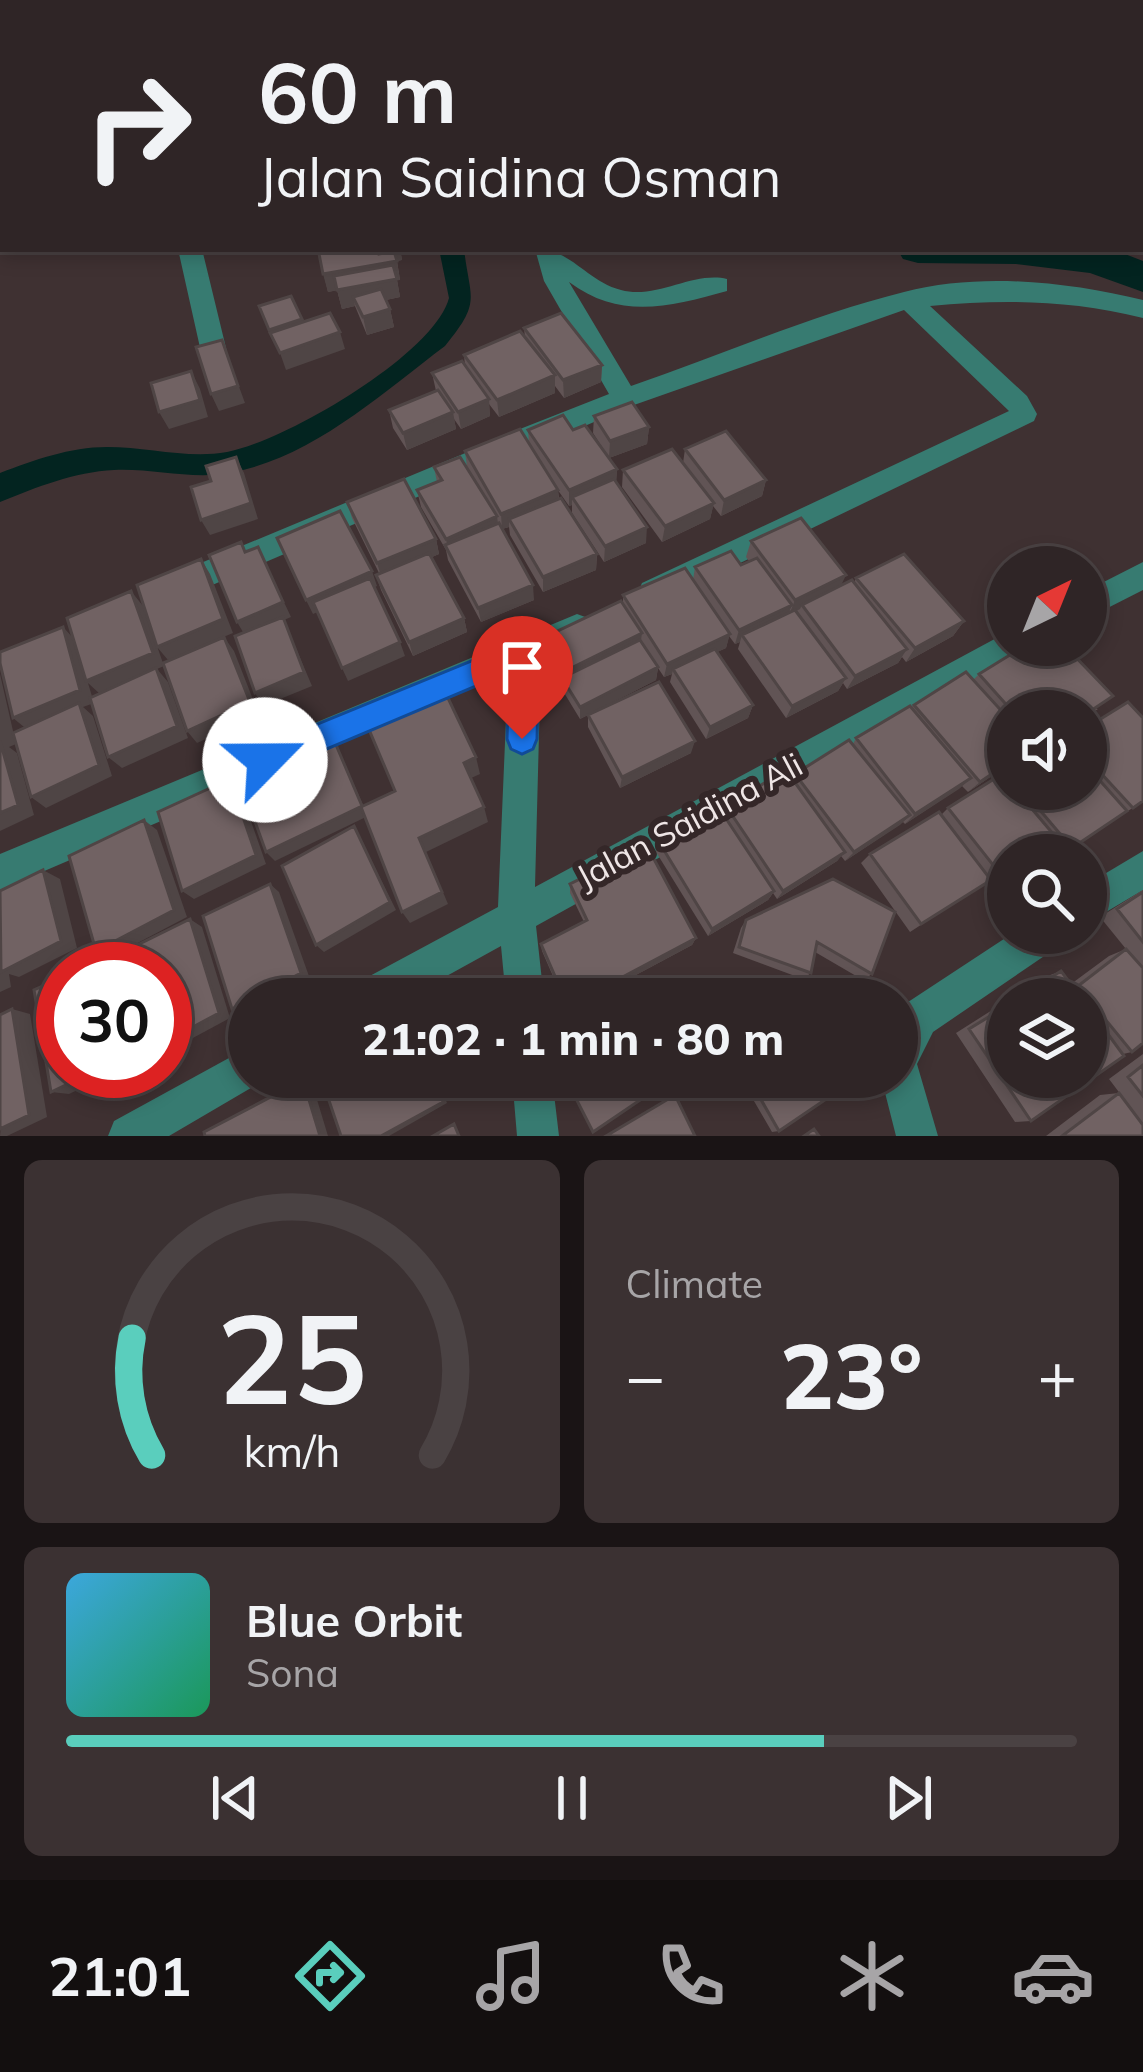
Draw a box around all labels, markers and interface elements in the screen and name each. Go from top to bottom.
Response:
text: 60 m [258,39,457,144]
icon: right [60,48,216,204]
text: Jalan Saidina Osman [258,143,781,211]
north arrow [987,546,1107,666]
map controls [987,546,1107,1098]
pin [471,616,573,739]
icon: arrive [489,634,555,700]
button: sound [987,690,1107,810]
position arrow [202,697,328,823]
street label: Jalan Saidina Ali [569,743,809,897]
button: search [987,834,1107,954]
speed limit sign: 30 [36,942,192,1098]
button: layers [987,978,1107,1098]
text: 21:02 · 1 min · 80 m [362,1010,784,1066]
text: Climate [626,1259,763,1308]
text: 25 [217,1279,367,1435]
text: 23° [780,1319,923,1432]
text: − [626,1334,665,1417]
text: + [1037,1334,1077,1417]
text: km/h [243,1423,340,1477]
text: Blue Orbit [246,1592,462,1648]
text: Sona [246,1648,339,1697]
icon: previous [202,1765,268,1831]
icon: pause [539,1765,605,1831]
icon: next [876,1765,942,1831]
icon: directions [288,1934,372,2018]
icon: music [469,1934,553,2018]
icon: phone [649,1934,733,2018]
icon: climate [830,1934,914,2018]
icon: car [1011,1934,1095,2018]
text: 21:01 [48,1942,191,2010]

